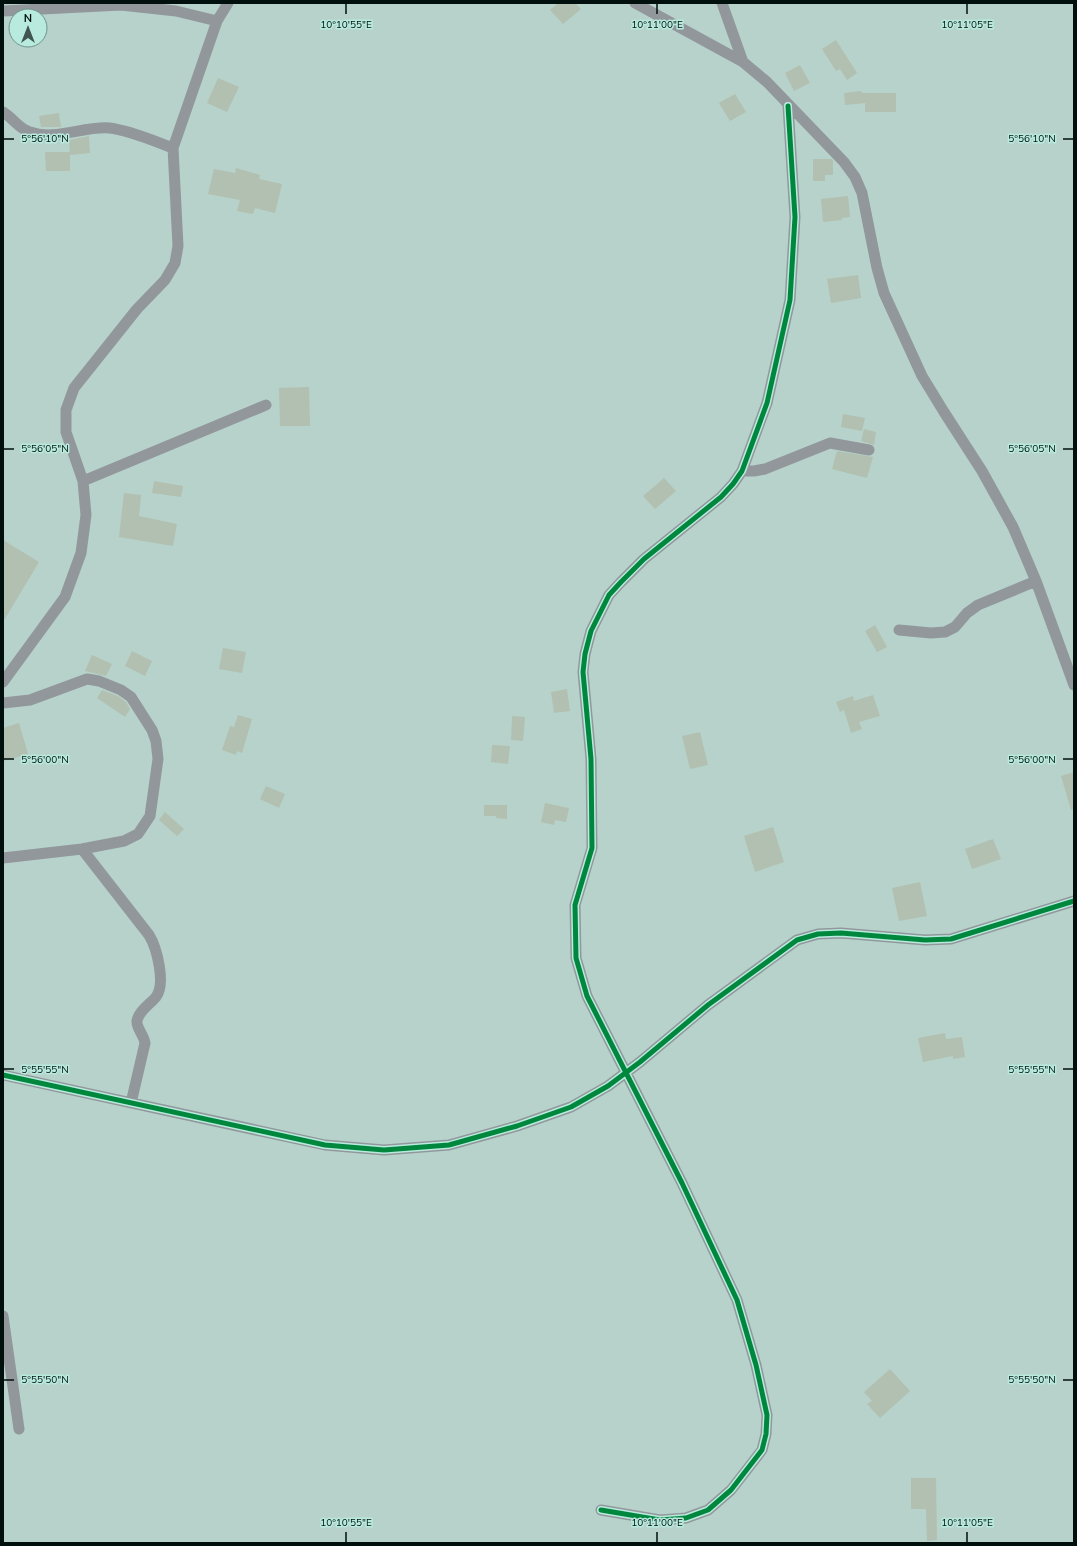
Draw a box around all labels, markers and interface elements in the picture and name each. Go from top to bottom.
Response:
north arrow [8,8,48,48]
text: N [24,11,32,25]
text: 10°10'55"E [320,18,372,31]
text: 10°11'00"E [631,18,683,31]
text: 10°11'05"E [941,18,993,31]
text: 5°56'10"N [21,132,69,145]
text: 5°56'10"N [1008,132,1056,145]
text: 5°56'05"N [21,442,69,455]
text: 5°56'05"N [1008,442,1056,455]
text: 5°56'00"N [21,753,69,766]
text: 5°56'00"N [1008,753,1056,766]
text: 5°55'55"N [21,1063,69,1076]
text: 5°55'55"N [1008,1063,1056,1076]
text: 5°55'50"N [21,1373,69,1386]
text: 5°55'50"N [1008,1373,1056,1386]
text: 10°10'55"E [320,1516,372,1529]
text: 10°11'00"E [631,1516,683,1529]
text: 10°11'05"E [941,1516,993,1529]

